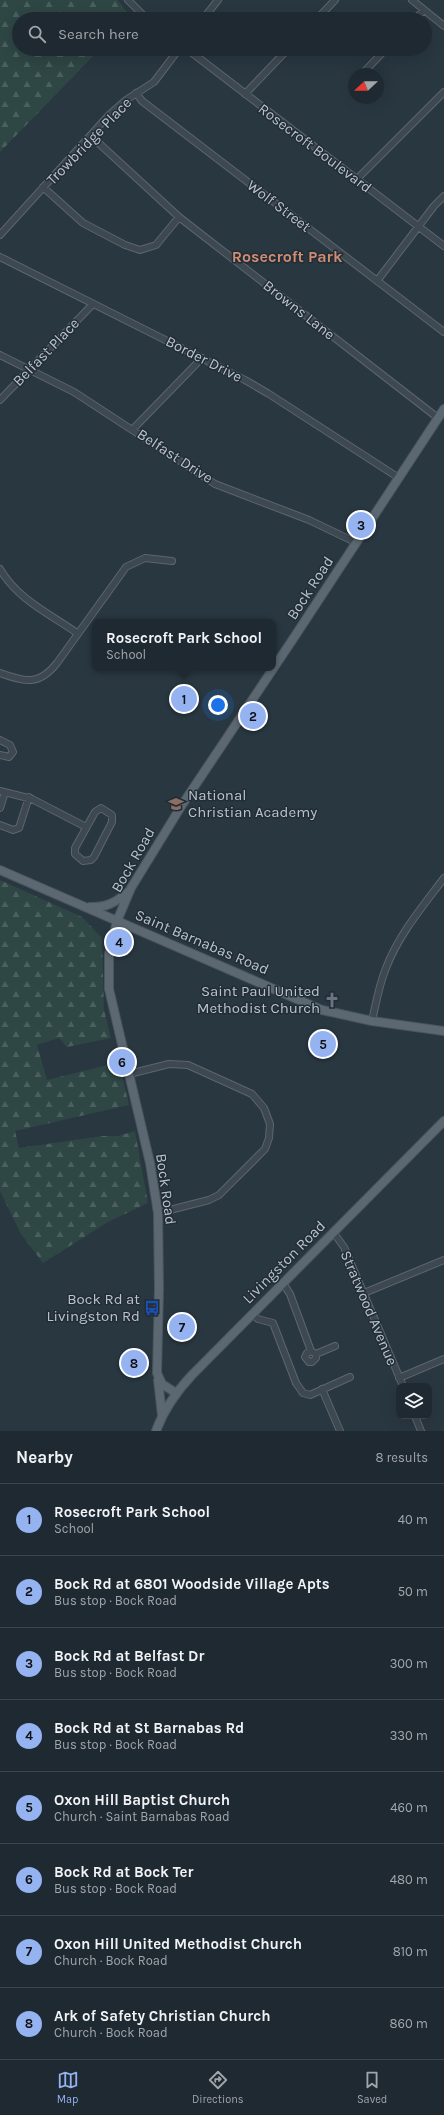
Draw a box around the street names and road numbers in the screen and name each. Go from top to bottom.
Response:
street label: Trowbridge Place [43,94,135,188]
street label: Rosecroft Boulevard [255,100,375,196]
street label: Wolf Street [244,176,315,236]
street label: Browns Lane [259,276,339,344]
street label: Belfast Place [9,314,83,390]
street label: Border Drive [163,332,245,386]
street label: Belfast Drive [134,425,216,487]
street label: Bock Road [283,553,337,623]
street label: Bock Road [107,824,159,896]
street label: Saint Barnabas Road [132,906,272,978]
street label: Bock Road [152,1152,180,1226]
street label: Livingston Road [239,1217,329,1307]
street label: Stratwood Avenue [337,1248,401,1368]

